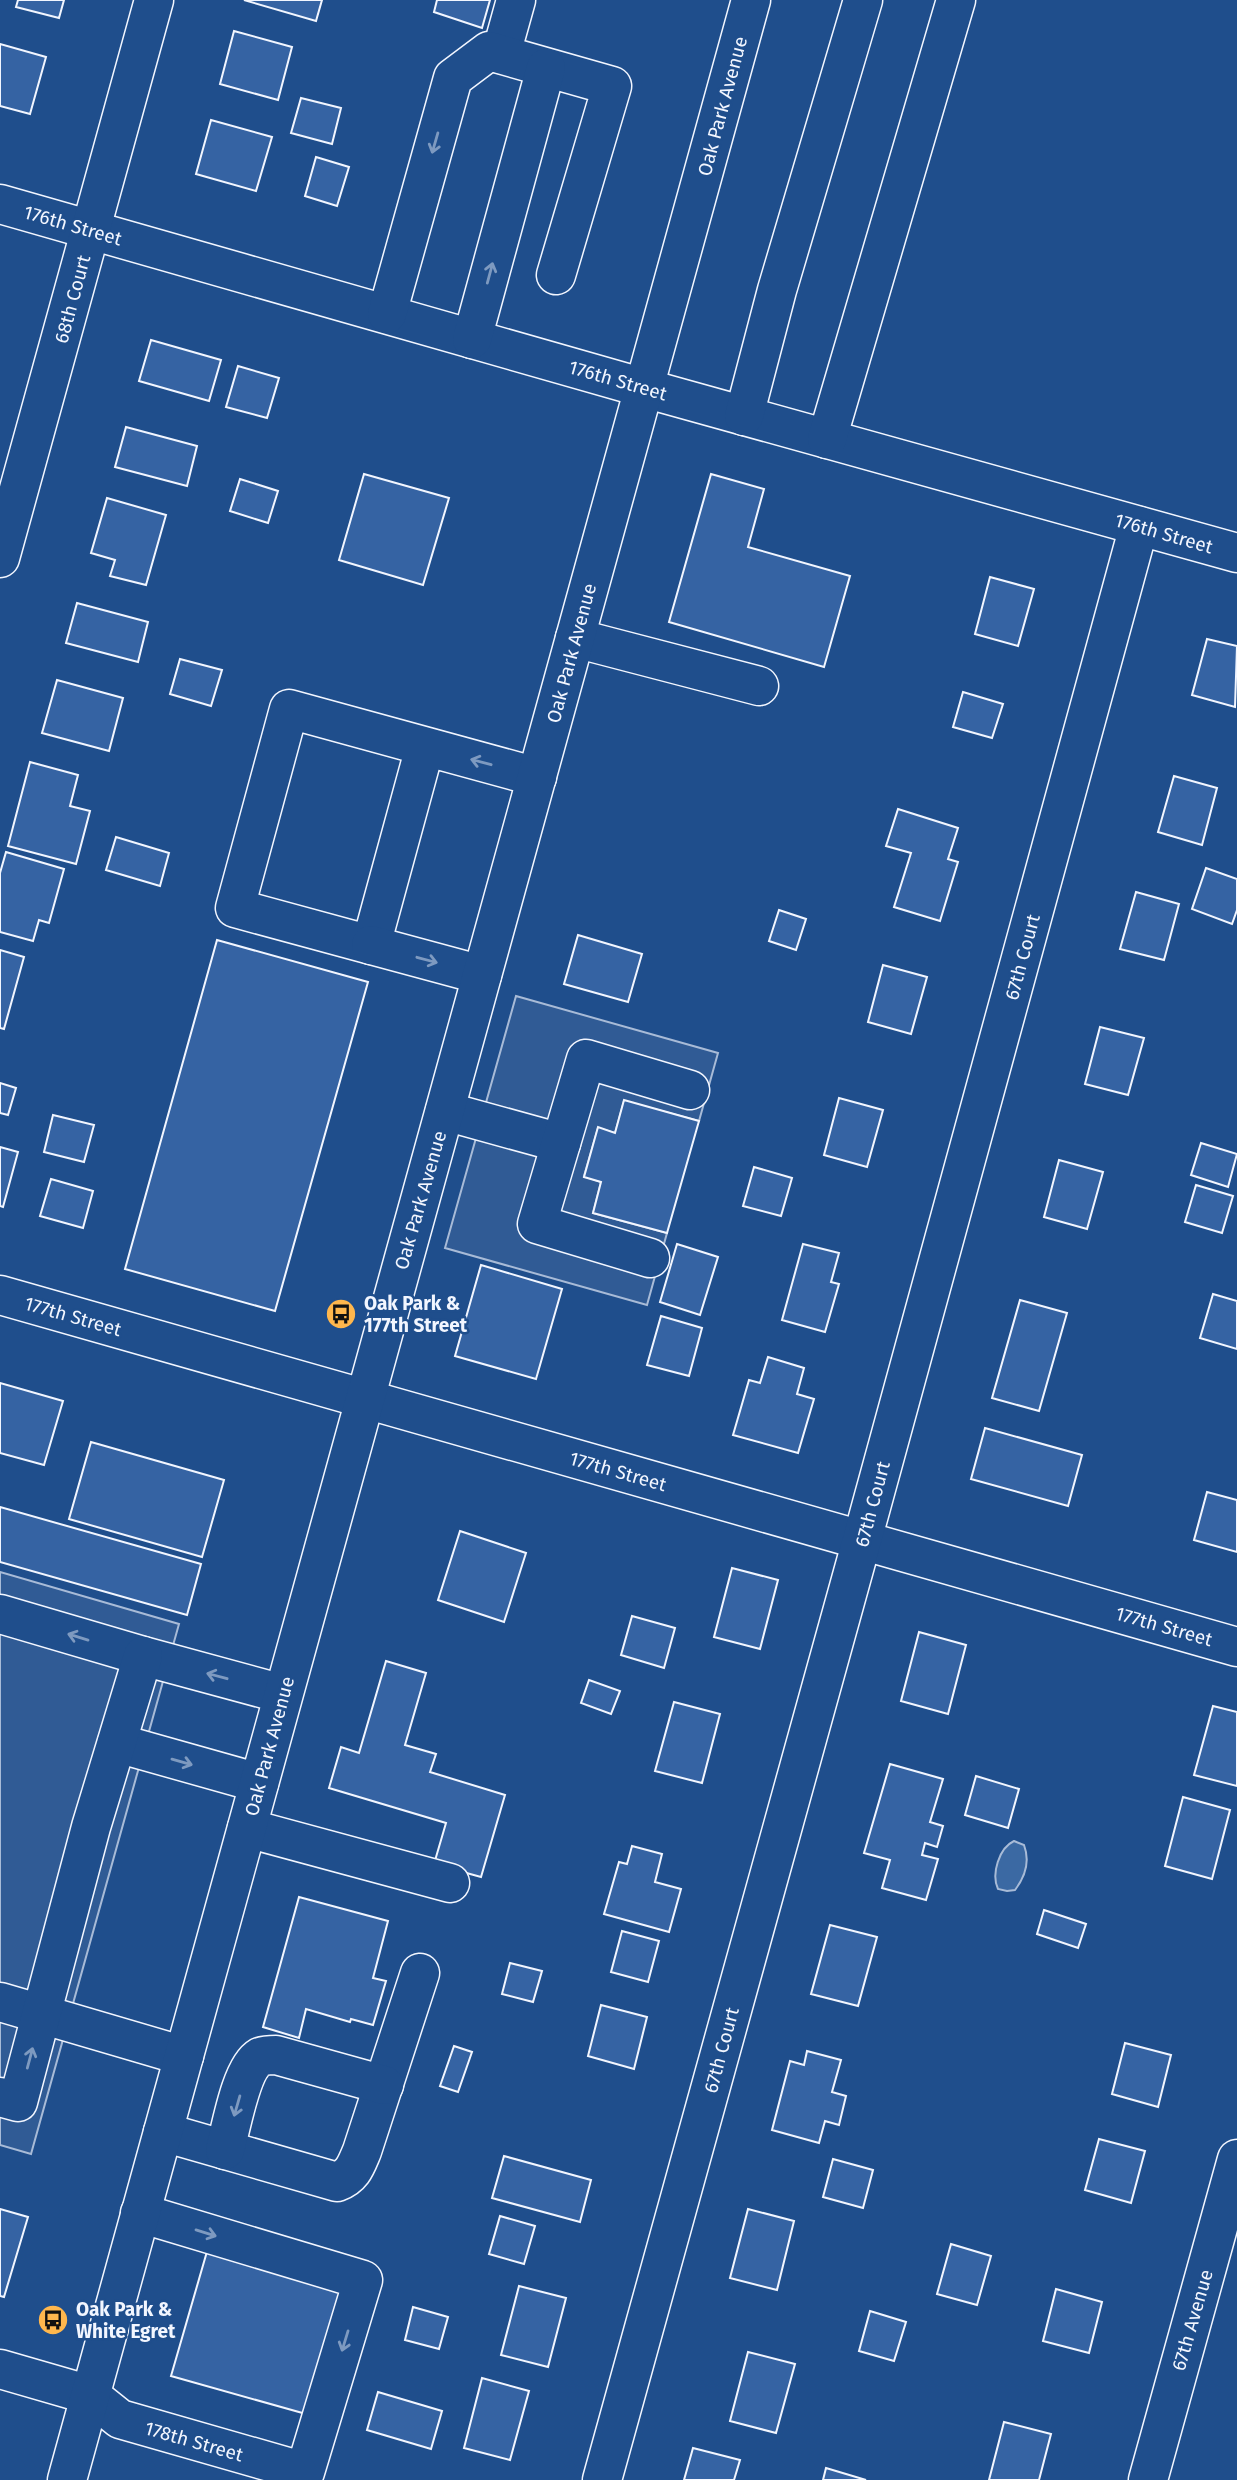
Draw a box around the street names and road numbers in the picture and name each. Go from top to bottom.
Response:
street label: Oak Park Avenue [693,34,752,178]
street label: 176th Street [21,201,125,250]
street label: 68th Court [50,252,95,346]
street label: 176th Street [566,356,670,405]
street label: 176th Street [1112,509,1216,558]
street label: Oak Park Avenue [542,581,601,725]
street label: 67th Court [1000,912,1045,1002]
street label: Oak Park Avenue [390,1128,451,1272]
street label: 177th Street [22,1292,124,1341]
street label: 177th Street [567,1447,669,1496]
street label: 67th Court [850,1459,895,1549]
street label: 177th Street [1113,1602,1215,1651]
street label: Oak Park Avenue [240,1674,299,1818]
street label: 67th Court [699,2005,744,2095]
street label: 67th Avenue [1167,2267,1218,2373]
street label: 178th Street [142,2416,246,2467]

